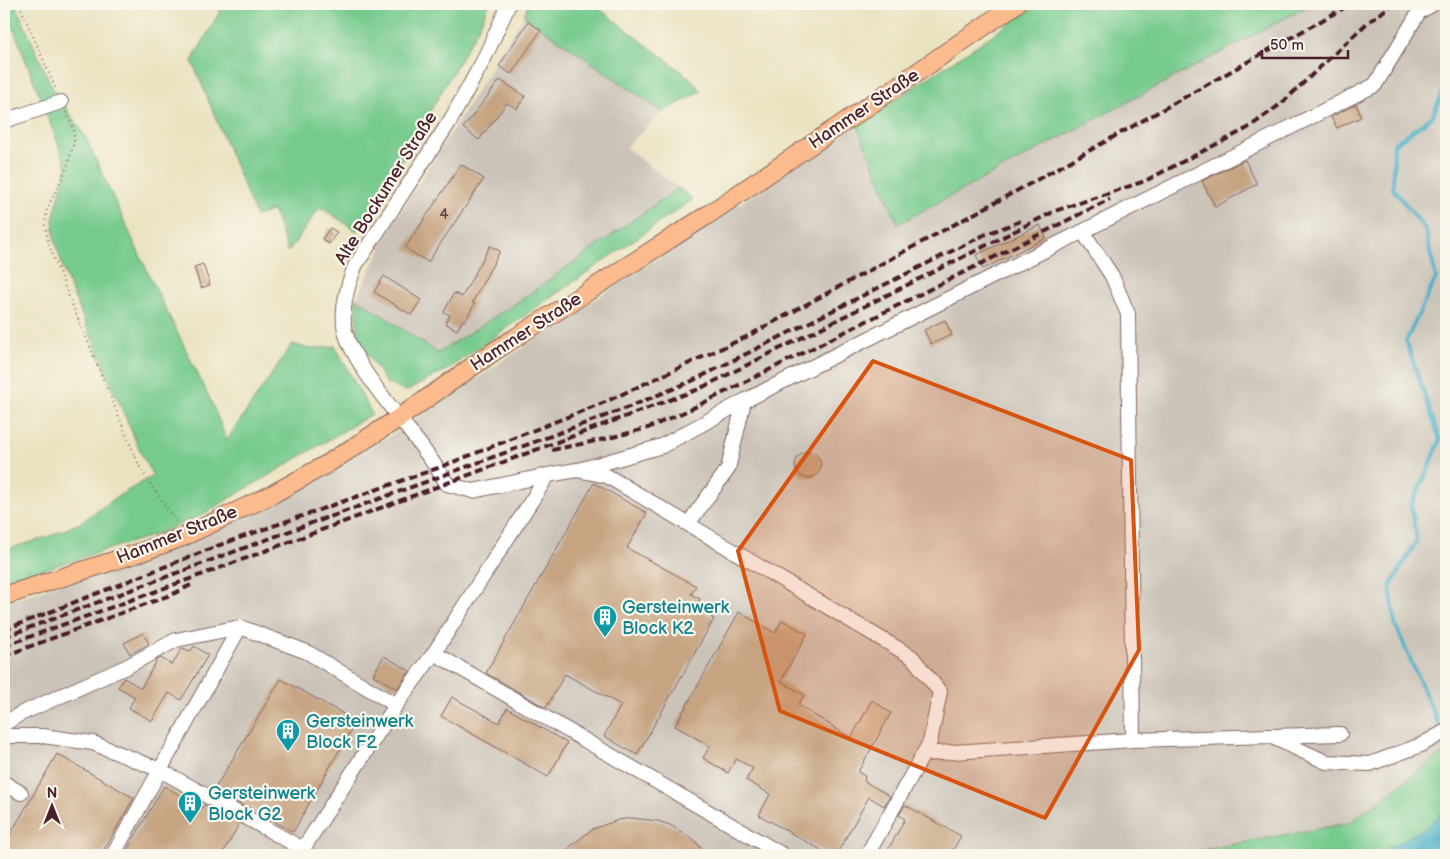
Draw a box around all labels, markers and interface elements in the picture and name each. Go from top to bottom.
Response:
scale bar [1262,28,1349,60]
text: 50 m [1270,36,1304,55]
street label: Hammer Straße [805,64,923,154]
street label: Alte Bockumer Straße [330,107,442,268]
house number: 4 [439,205,449,224]
street label: Hammer Straße [467,288,586,376]
street label: Hammer Straße [114,501,241,569]
place label: Gersteinwerk Block K2 [622,597,730,639]
building icon: Gersteinwerk Block K2 [592,604,618,638]
place label: Gersteinwerk Block F2 [306,711,414,753]
building icon: Gersteinwerk Block F2 [275,718,301,752]
north arrow [28,782,78,832]
place label: Gersteinwerk Block G2 [208,783,316,825]
text: N [47,785,57,802]
building icon: Gersteinwerk Block G2 [177,790,203,824]

